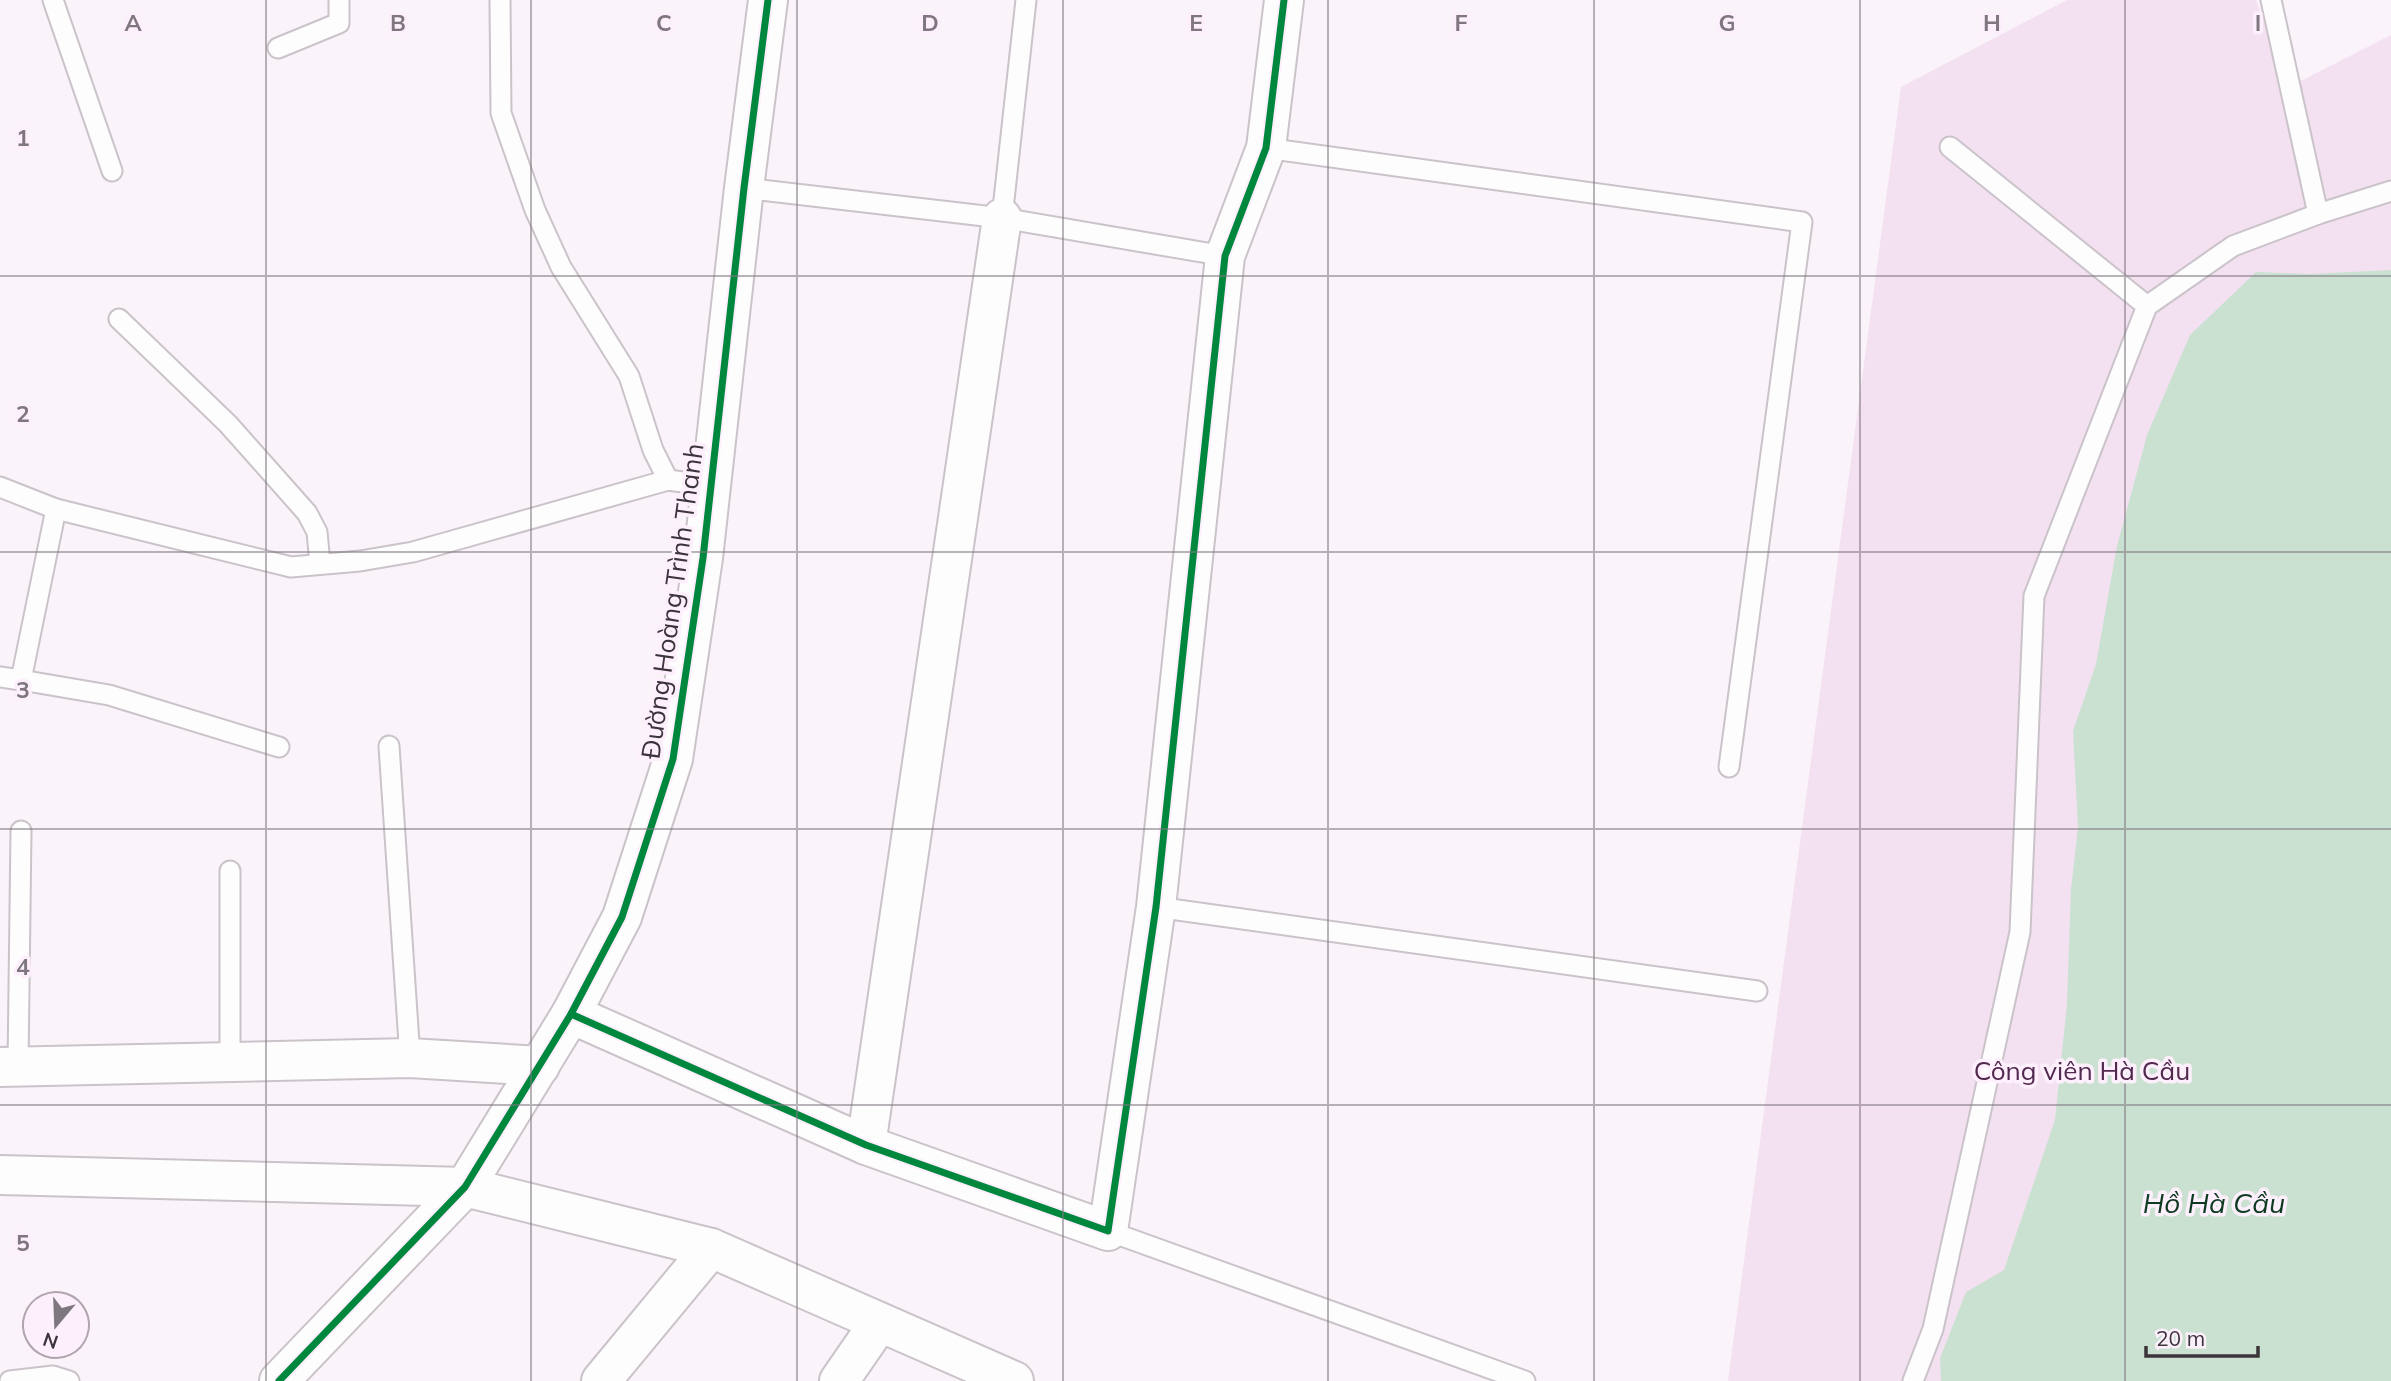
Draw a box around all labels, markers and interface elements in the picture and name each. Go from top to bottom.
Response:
text: A [124,8,142,37]
text: B [390,8,406,37]
text: C [656,8,672,37]
text: D [921,8,939,37]
text: E [1189,8,1203,37]
text: F [1454,8,1468,37]
text: G [1718,8,1736,37]
text: H [1983,8,2001,37]
text: I [2255,8,2261,37]
text: 1 [16,123,30,152]
text: 2 [16,399,30,428]
street label: Đường Hoàng Trình Thanh [633,441,711,761]
text: 3 [16,675,30,704]
text: 4 [16,952,30,981]
park label: Công viên Hà Cầu [1974,1054,2190,1087]
water label: Hồ Hà Cầu [2143,1185,2285,1220]
text: 5 [16,1228,30,1257]
north arrow [21,1290,91,1360]
scale bar [2146,1314,2258,1358]
text: 20 m [2156,1325,2205,1351]
text: N [40,1327,61,1355]

